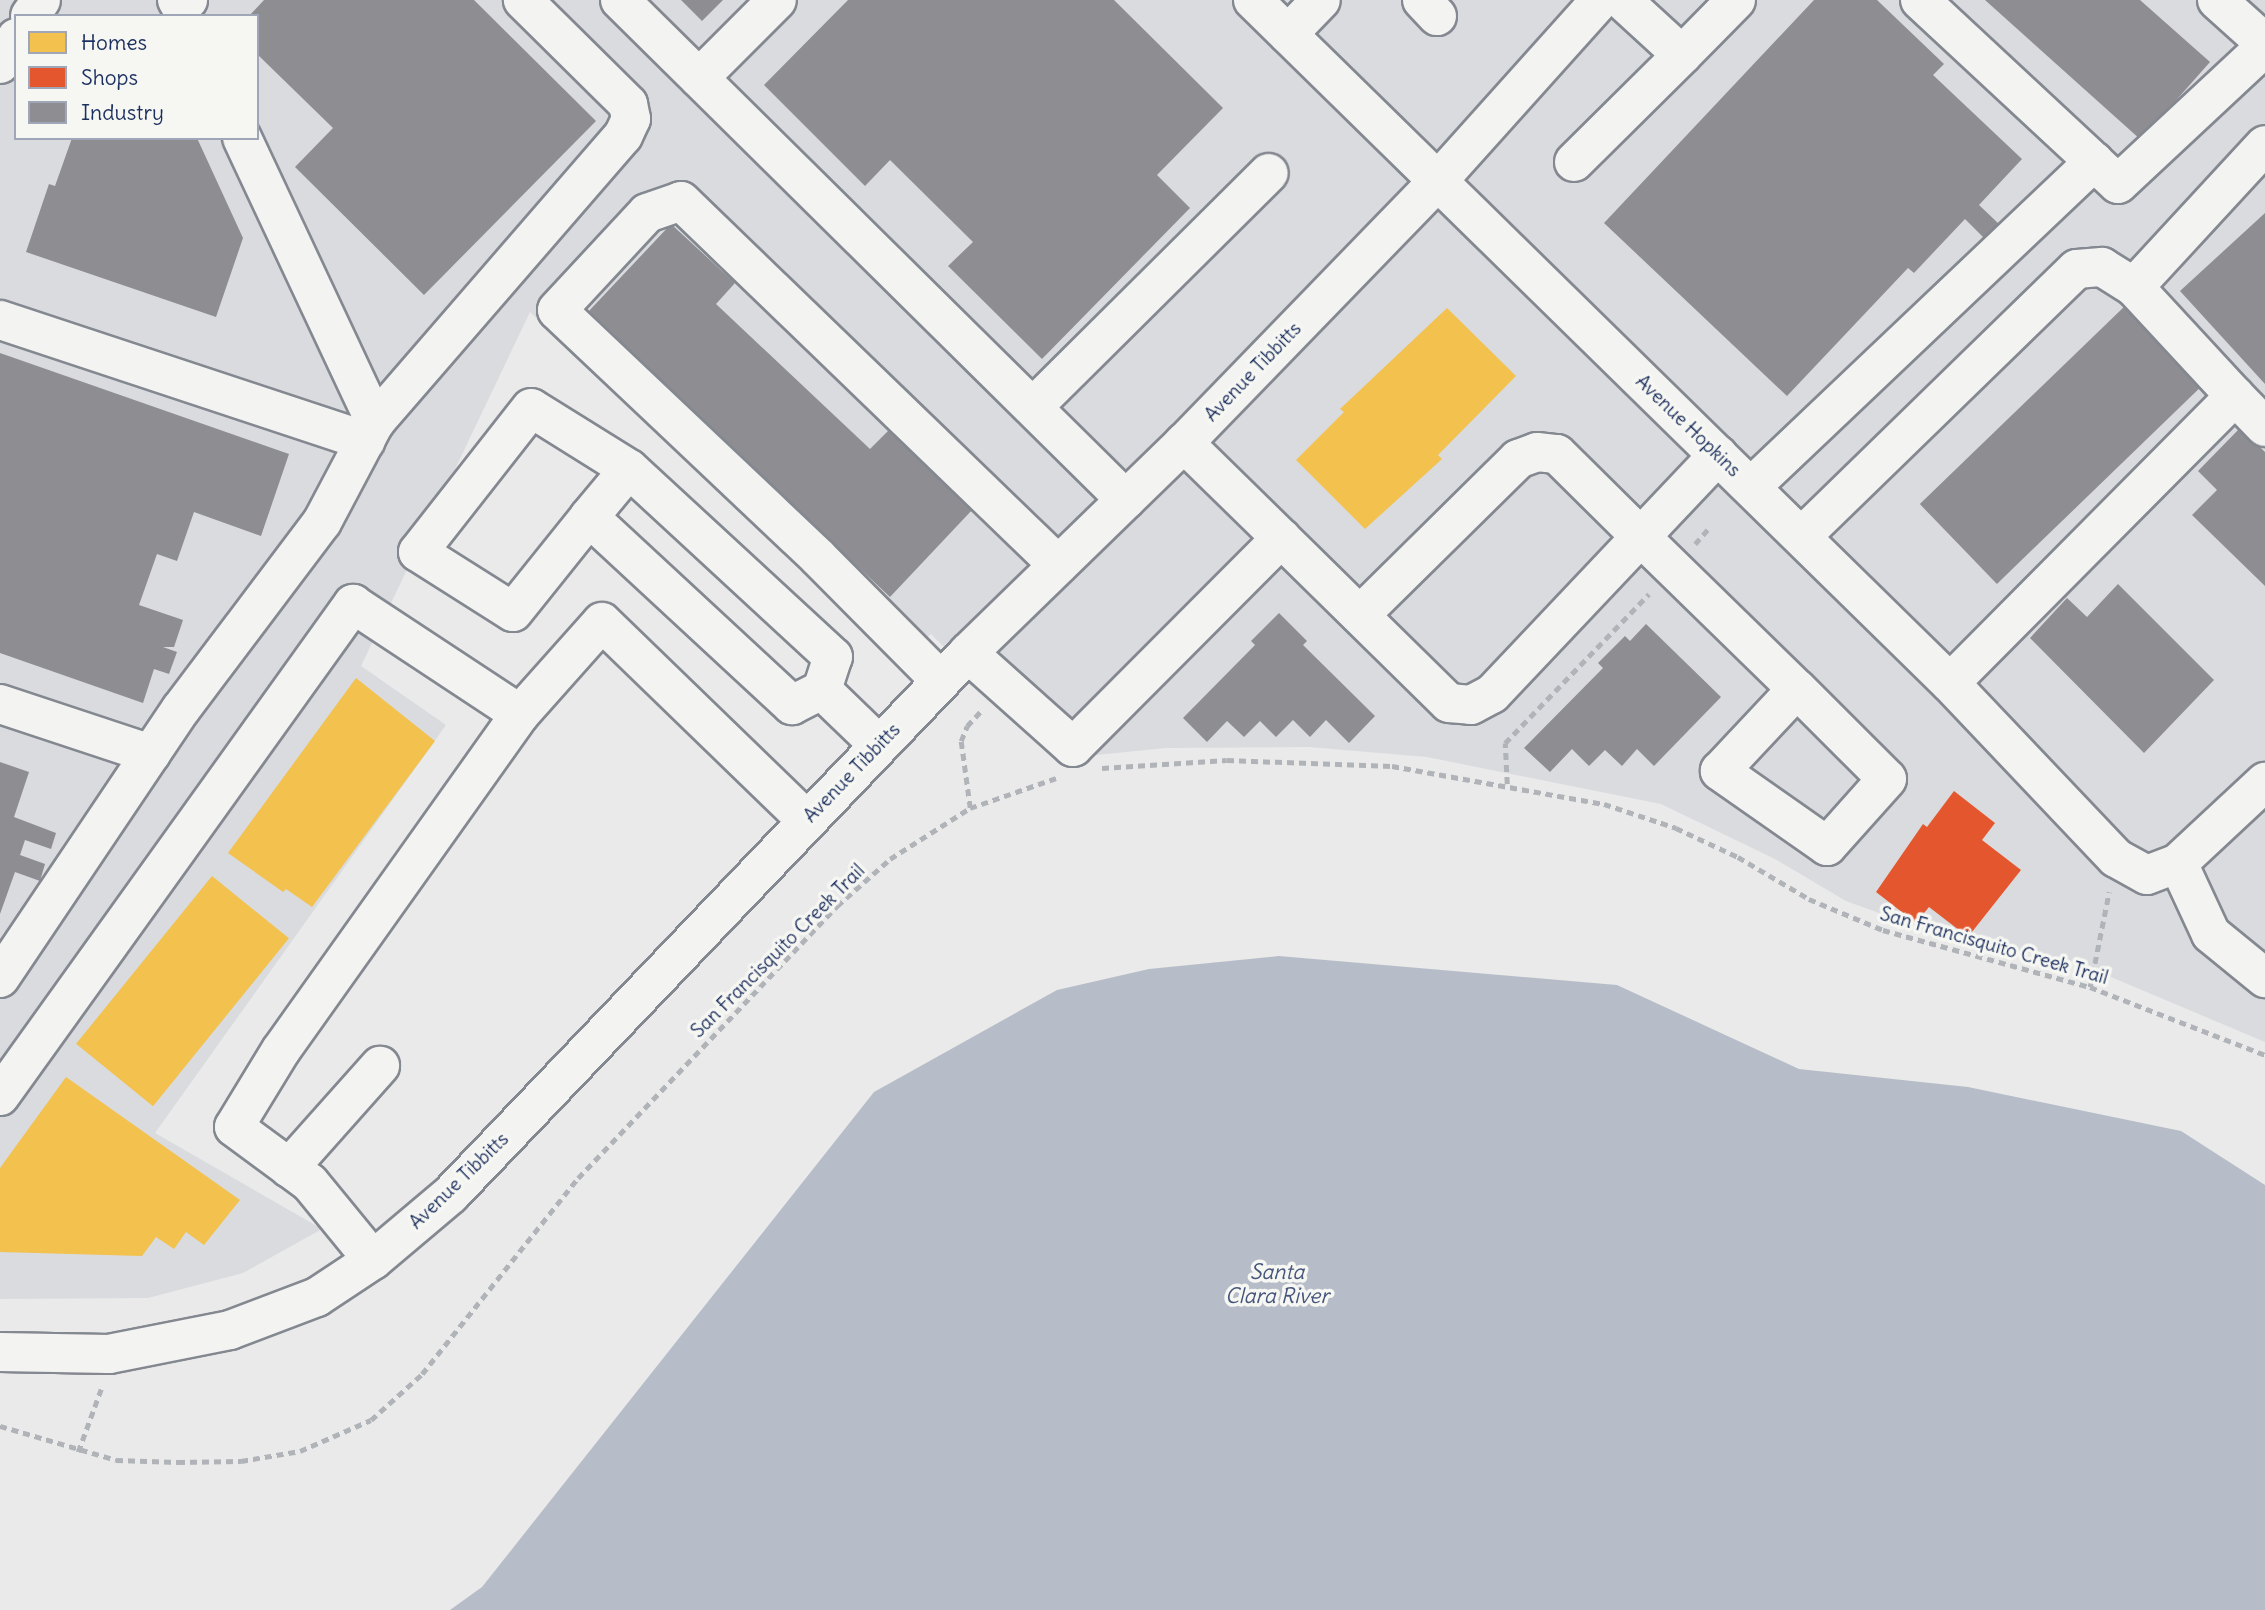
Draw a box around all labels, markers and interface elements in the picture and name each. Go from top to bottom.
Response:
legend [14,14,259,140]
text: Homes [81,29,147,56]
text: Shops [81,64,138,91]
text: Industry [81,99,164,126]
street label: Avenue Tibbitts [1200,318,1306,426]
street label: Avenue Hopkins [1631,370,1745,482]
street label: Avenue Tibbitts [799,719,905,827]
street label: San Francisquito Creek Trail [686,859,870,1043]
street label: San Francisquito Creek Trail [1877,902,2111,990]
street label: Avenue Tibbitts [405,1128,513,1234]
water label: Santa Clara River [1225,1259,1329,1309]

